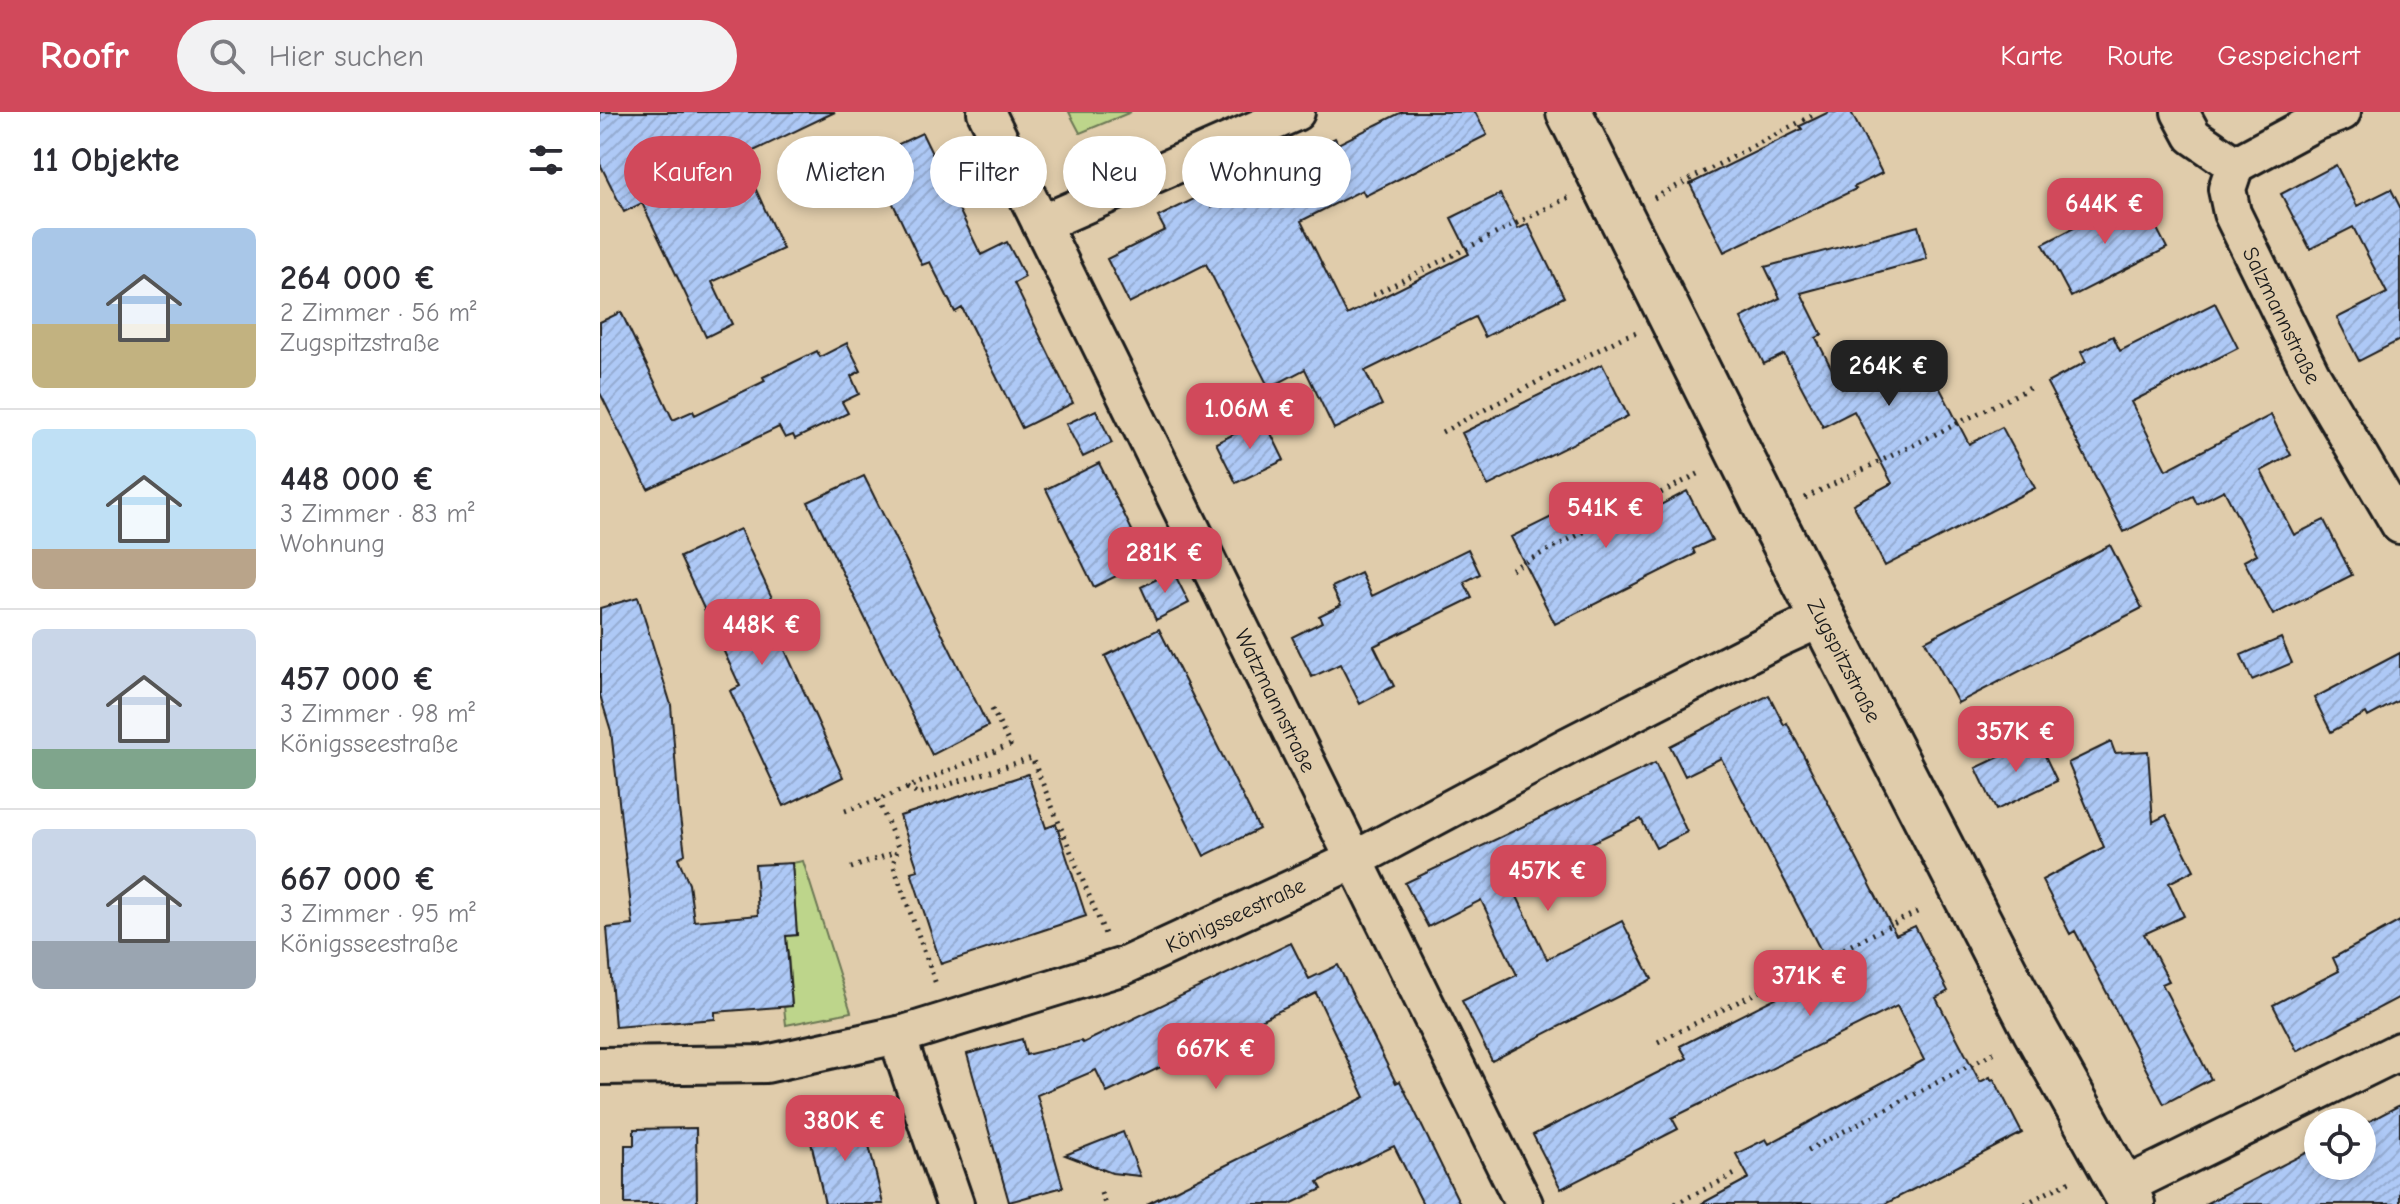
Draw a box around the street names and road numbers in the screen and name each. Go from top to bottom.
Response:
street label: Salzmannstraße [2237,243,2326,389]
street label: Zugspitzstraße [1802,595,1886,727]
street label: Watzmannstraße [1229,625,1321,777]
street label: Königsseestraße [1162,872,1310,959]

